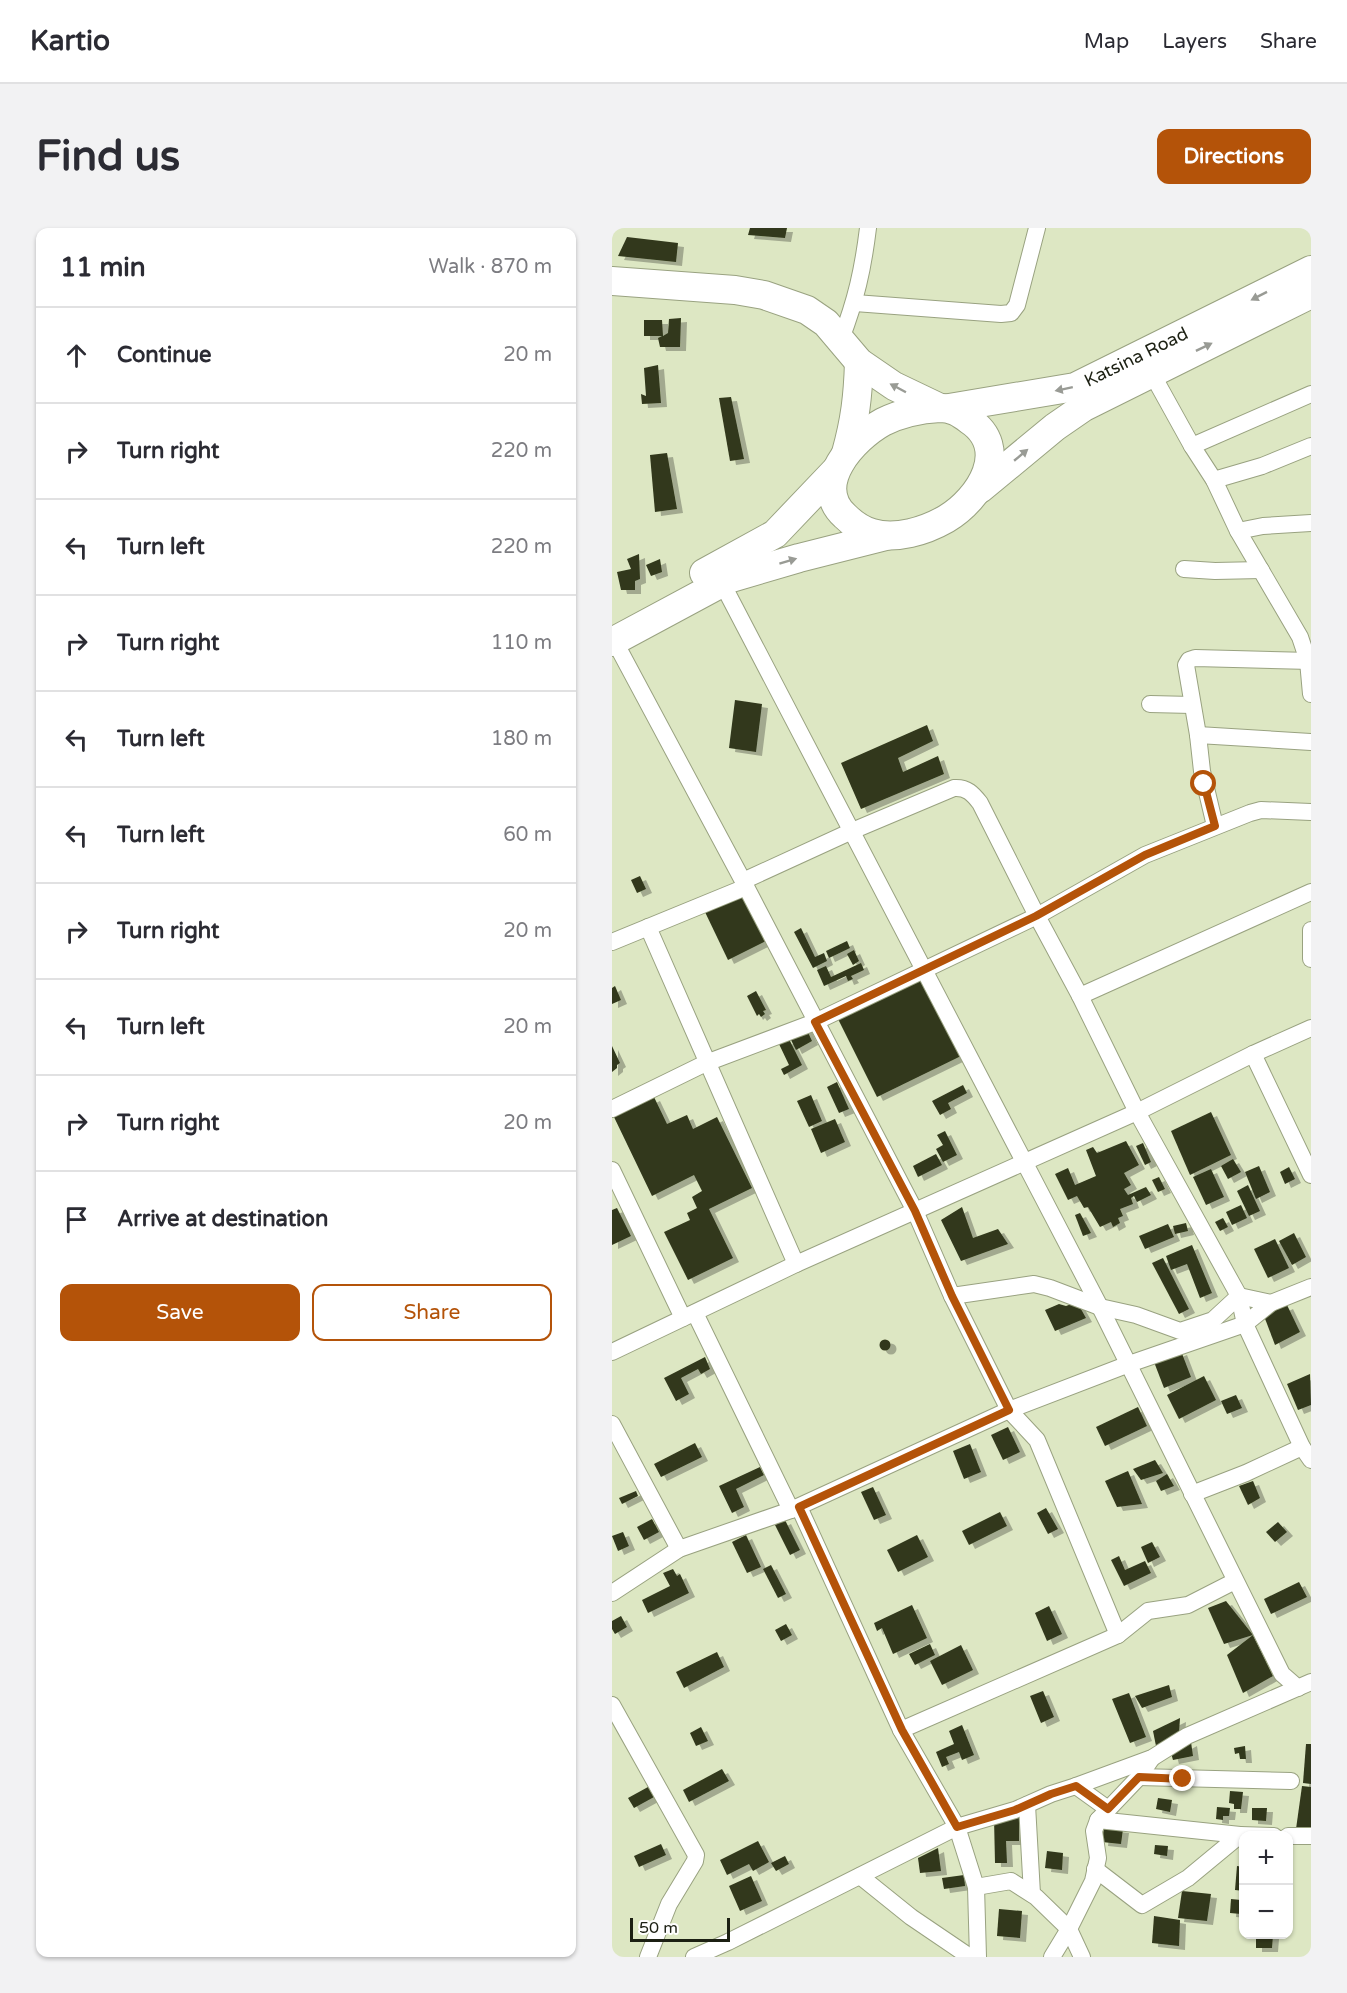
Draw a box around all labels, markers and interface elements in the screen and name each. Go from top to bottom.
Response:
text: Kartio [30,24,110,58]
text: Map [1084,29,1129,54]
text: Layers [1162,29,1227,54]
text: Share [1260,29,1317,54]
button: Directions [1157,129,1311,184]
text: Find us [36,131,180,182]
text: 11 min [60,252,146,283]
text: Walk · 870 m [429,255,552,279]
one-way arrow [1250,292,1267,301]
street label: Katsina Road [1080,322,1192,392]
icon: ahead [60,339,93,372]
text: Continue [117,342,212,368]
one-way arrow [1195,342,1213,352]
text: 20 m [503,343,552,367]
one-way arrow [889,383,907,393]
one-way arrow [1055,385,1073,395]
icon: right [60,435,93,468]
text: Turn right [117,438,219,464]
text: 220 m [491,439,552,463]
one-way arrow [1013,448,1029,461]
icon: left [60,531,93,564]
text: Turn left [117,534,205,560]
text: 220 m [491,535,552,559]
one-way arrow [779,556,797,565]
icon: right [60,627,93,660]
text: Turn right [117,630,219,656]
text: 110 m [491,631,552,655]
icon: left [60,723,93,756]
text: Turn left [117,726,205,752]
text: 180 m [491,727,552,751]
route start [1190,770,1216,796]
icon: left [60,819,93,852]
text: Turn left [117,822,205,848]
text: 60 m [503,823,552,847]
icon: right [60,915,93,948]
text: Turn right [117,918,219,944]
text: 20 m [503,919,552,943]
icon: left [60,1011,93,1044]
text: Turn left [117,1014,205,1040]
text: 20 m [503,1015,552,1039]
icon: right [60,1107,93,1140]
text: Turn right [117,1110,219,1136]
text: 20 m [503,1111,552,1135]
icon: arrive [60,1203,93,1236]
text: Arrive at destination [117,1206,328,1232]
button: Save [60,1284,300,1341]
button: Share [312,1284,552,1341]
route end [1169,1765,1195,1791]
map controls [1239,1831,1293,1939]
button: + [1239,1831,1293,1885]
button: − [1239,1885,1293,1939]
scale bar [630,1915,730,1942]
text: 50 m [639,1918,678,1938]

